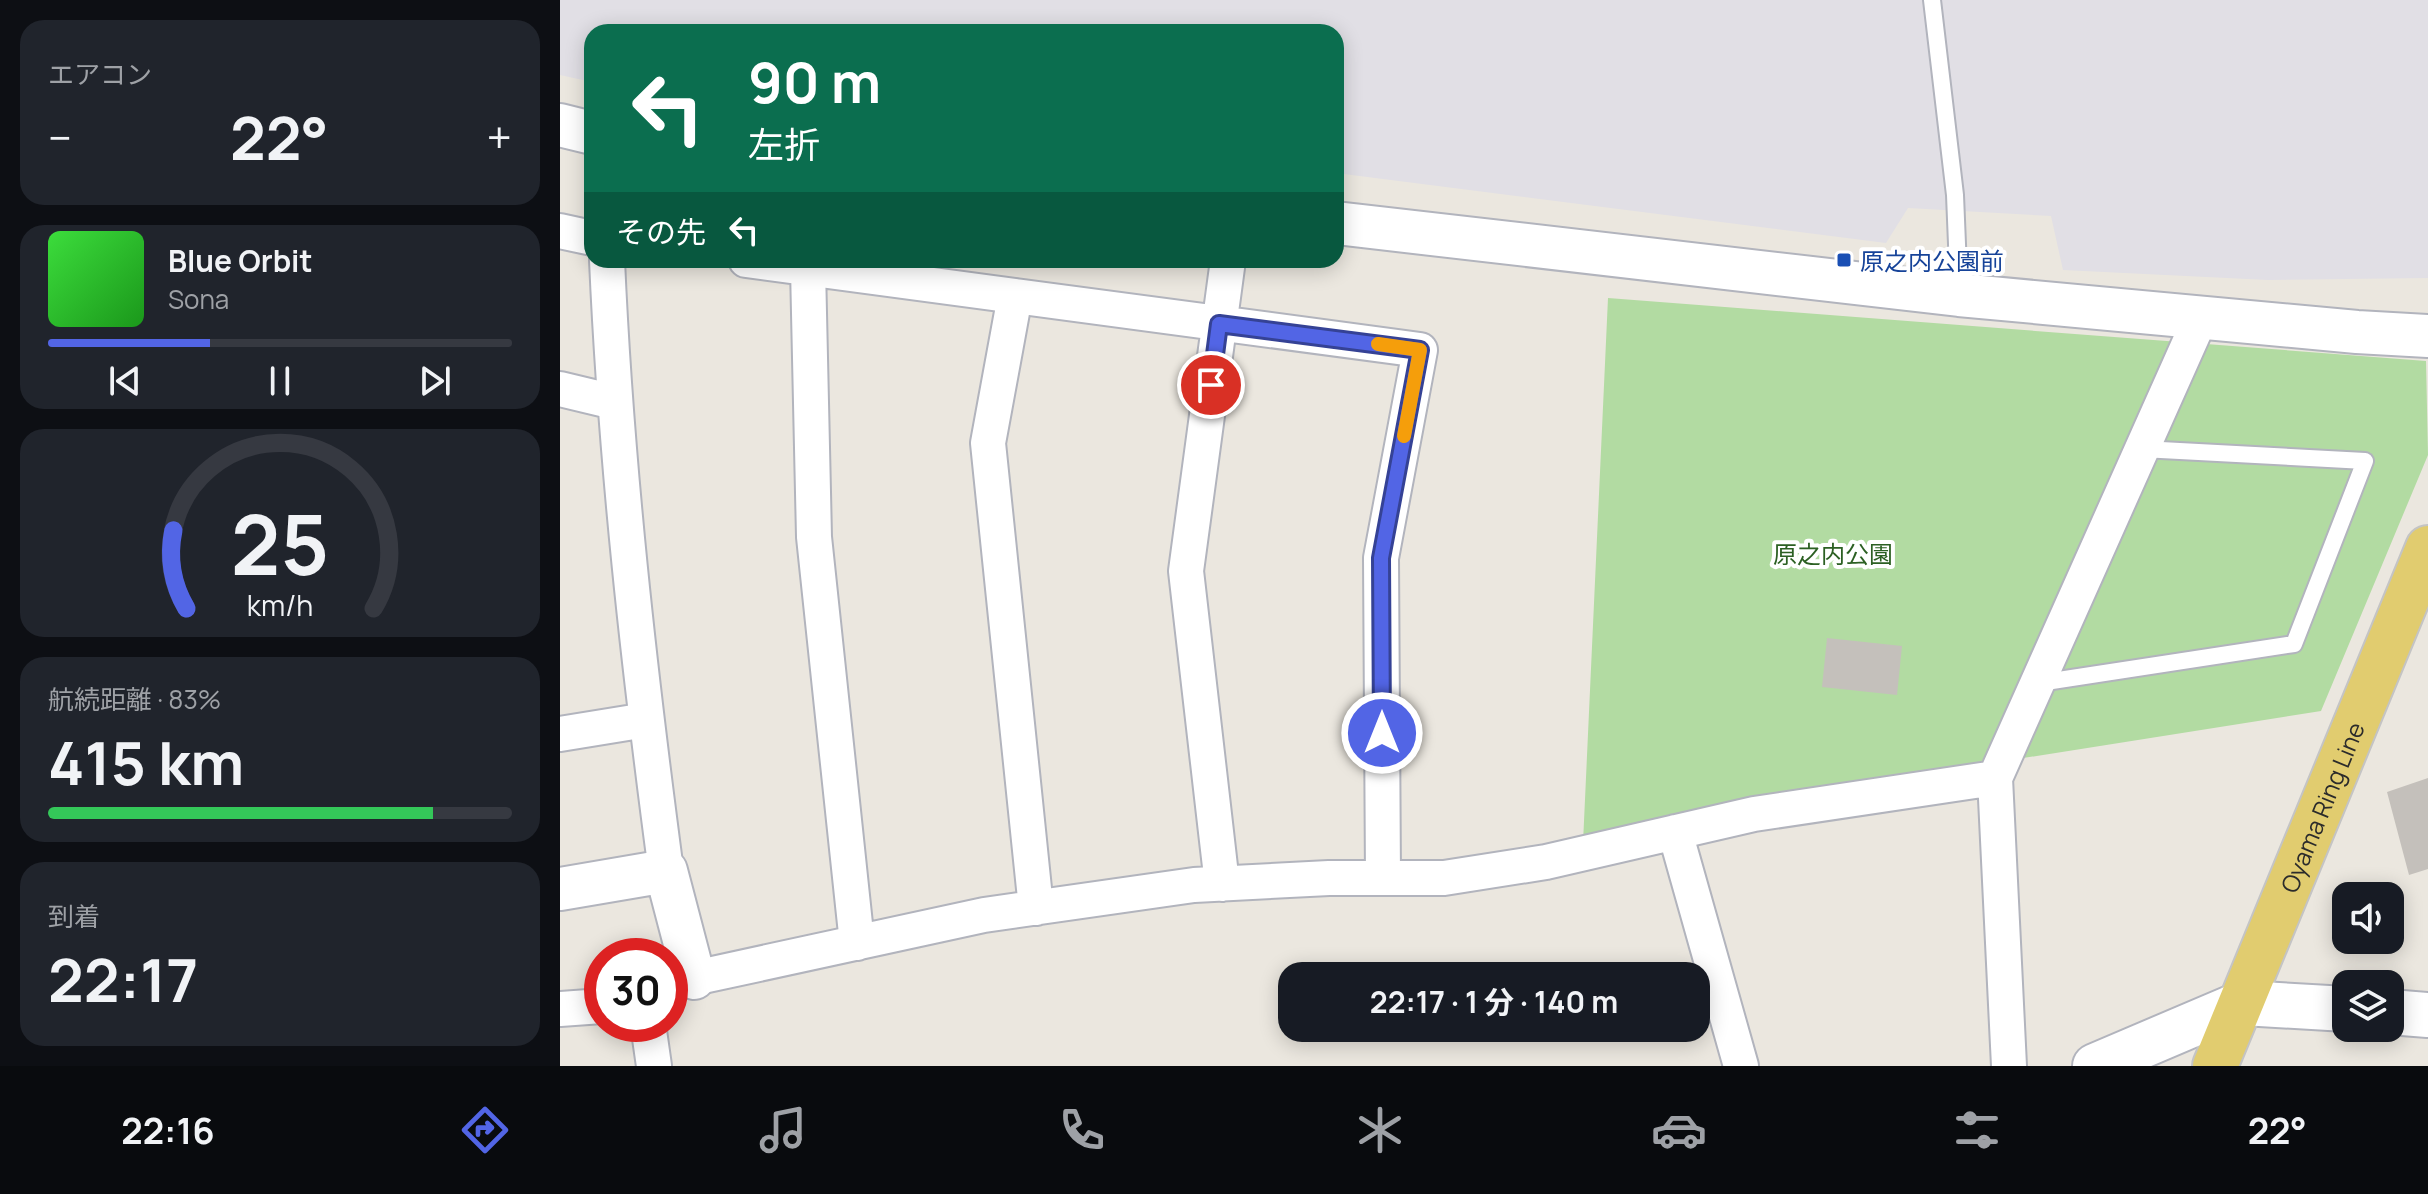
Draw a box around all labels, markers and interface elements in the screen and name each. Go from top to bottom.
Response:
text: 90 m [748,43,881,120]
text: エアコン [48,56,152,92]
icon: left [616,56,720,160]
text: 22° [230,96,328,178]
text: − [48,107,72,167]
text: + [487,107,512,167]
text: 左折 [748,120,820,169]
icon: left [722,208,766,252]
text: その先 [616,211,706,252]
text: Blue Orbit [168,240,313,281]
place label: 原之内公園前 [1860,244,2004,277]
marker: 原之内公園前 [1835,251,1853,269]
text: Sona [168,281,229,317]
pin [1177,351,1245,419]
icon: previous [103,359,147,403]
icon: pause [258,359,302,403]
icon: next [413,359,457,403]
icon: arrive [1189,363,1233,407]
text: 25 [231,486,329,600]
park label: 原之内公園 [1773,537,1893,570]
text: km/h [247,586,313,625]
text: 航続距離 · 83% [48,681,221,717]
position arrow [1340,691,1424,775]
street label: Oyama Ring Line [2272,717,2371,897]
text: 415 km [48,721,244,803]
map controls [2332,882,2404,1042]
button: sound [2332,882,2404,954]
text: 到着 [48,898,100,934]
text: 22:17 [48,938,198,1020]
speed limit sign: 30 [584,938,688,1042]
button: layers [2332,970,2404,1042]
text: 22:17 · 1 分 · 140 m [1370,981,1618,1022]
icon: directions [457,1102,513,1158]
icon: music [755,1102,811,1158]
icon: phone [1054,1102,1110,1158]
icon: climate [1352,1102,1408,1158]
icon: car [1651,1102,1707,1158]
icon: filters [1949,1102,2005,1158]
text: 22:16 [121,1106,215,1155]
text: 22° [2248,1106,2307,1155]

